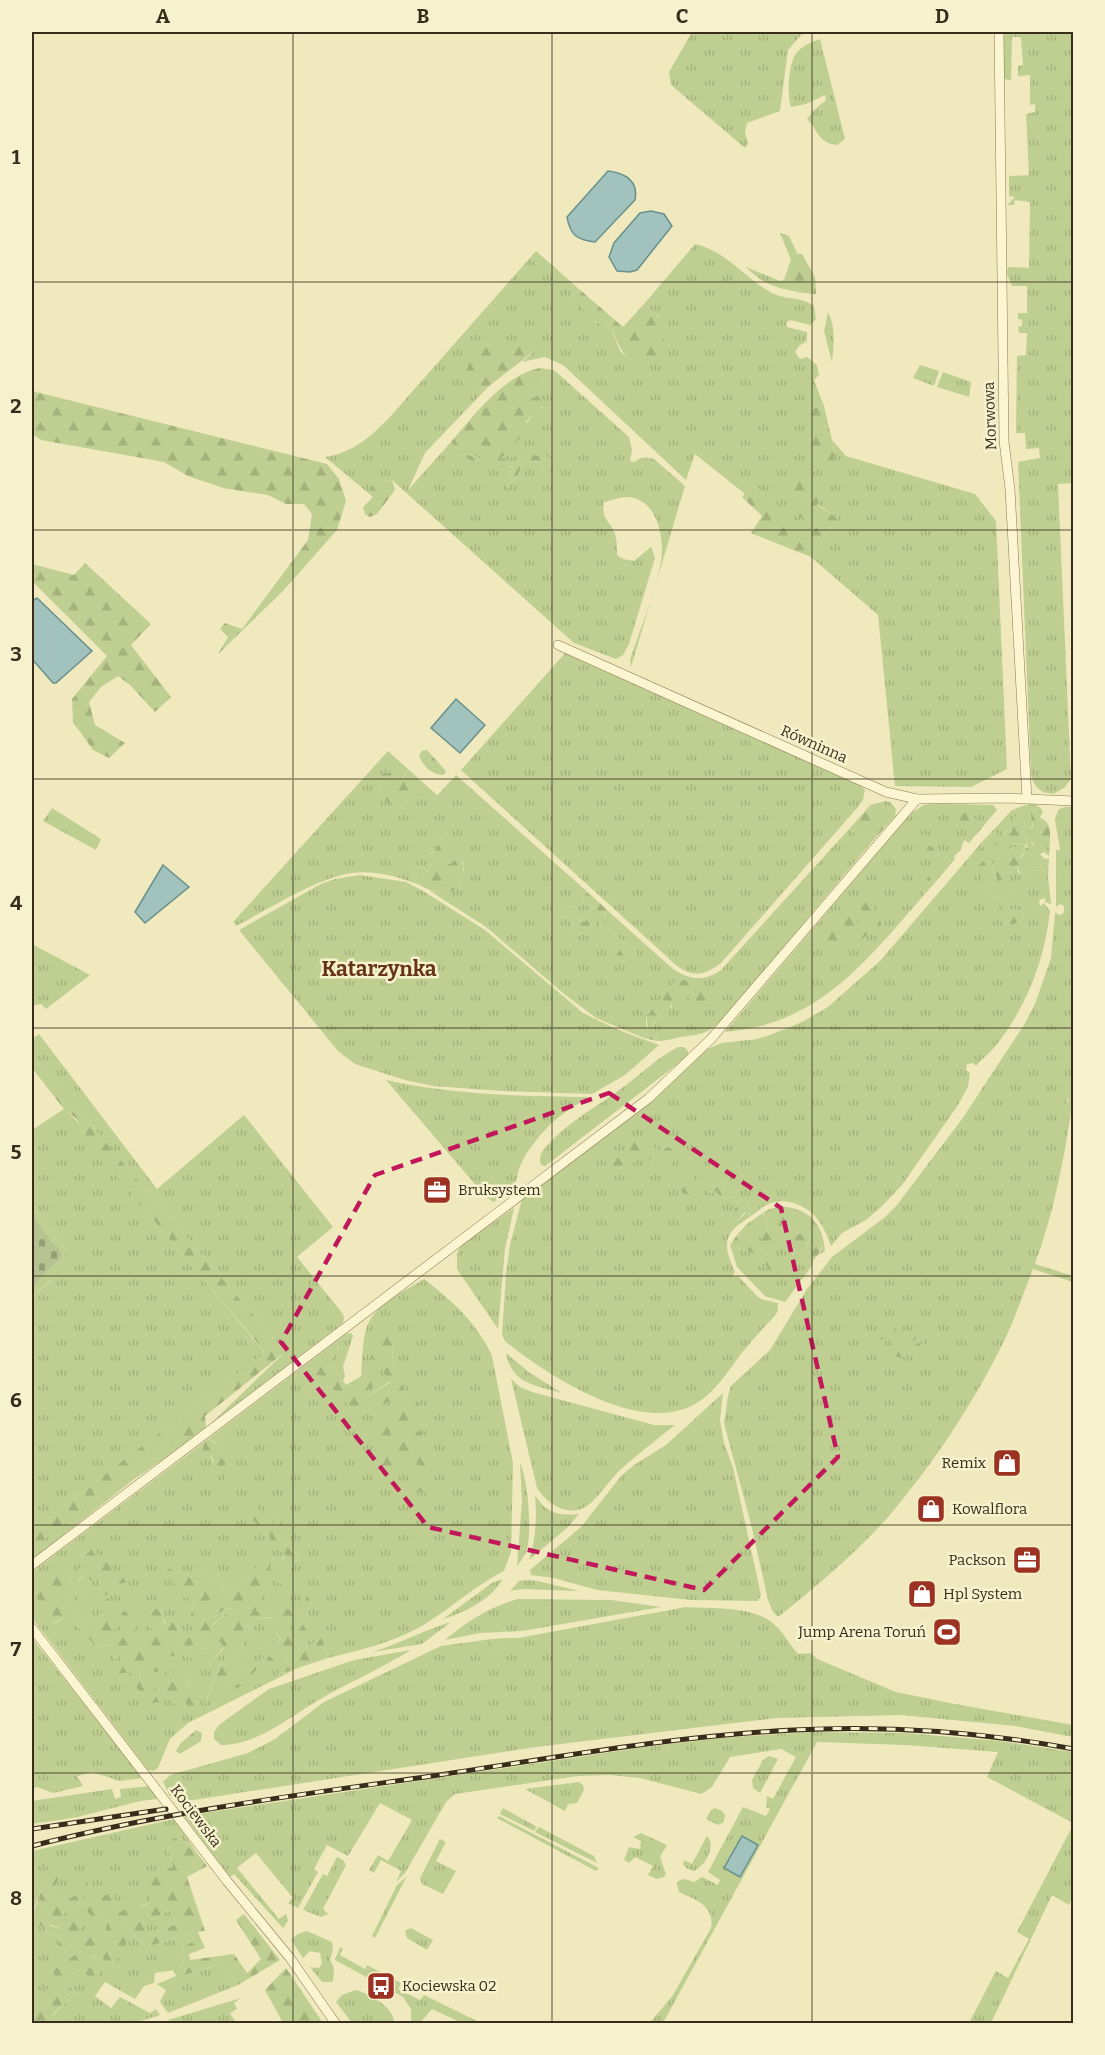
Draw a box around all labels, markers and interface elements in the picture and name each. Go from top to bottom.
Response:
text: A [156,4,171,28]
text: B [417,4,430,28]
text: C [676,4,688,28]
text: D [935,4,949,28]
text: 1 [12,145,21,169]
street label: Morwowa [980,381,1000,451]
text: 2 [10,394,22,418]
text: 3 [10,642,22,666]
street label: Równinna [778,721,850,767]
text: 4 [10,891,22,915]
district label: Katarzynka [321,956,437,982]
text: 5 [11,1140,22,1164]
office icon: Bruksystem [421,1174,453,1206]
place label: Bruksystem [458,1181,541,1199]
text: 6 [10,1388,22,1412]
shop icon: Remix [991,1447,1023,1479]
place label: Remix [941,1454,987,1472]
shop icon: Kowalflora [915,1493,947,1525]
place label: Kowalflora [952,1500,1027,1518]
office icon: Packson [1011,1544,1043,1576]
place label: Packson [948,1551,1006,1569]
shop icon: Hpl System [906,1578,938,1610]
place label: Hpl System [943,1585,1023,1603]
sports icon: Jump Arena Toruń [931,1616,963,1648]
place label: Jump Arena Toruń [797,1623,926,1641]
text: 7 [11,1637,22,1661]
street label: Kociewska [167,1781,225,1851]
text: 8 [10,1886,22,1910]
bus stop icon: Kociewska 02 [365,1970,397,2002]
place label: Kociewska 02 [402,1977,496,1995]

